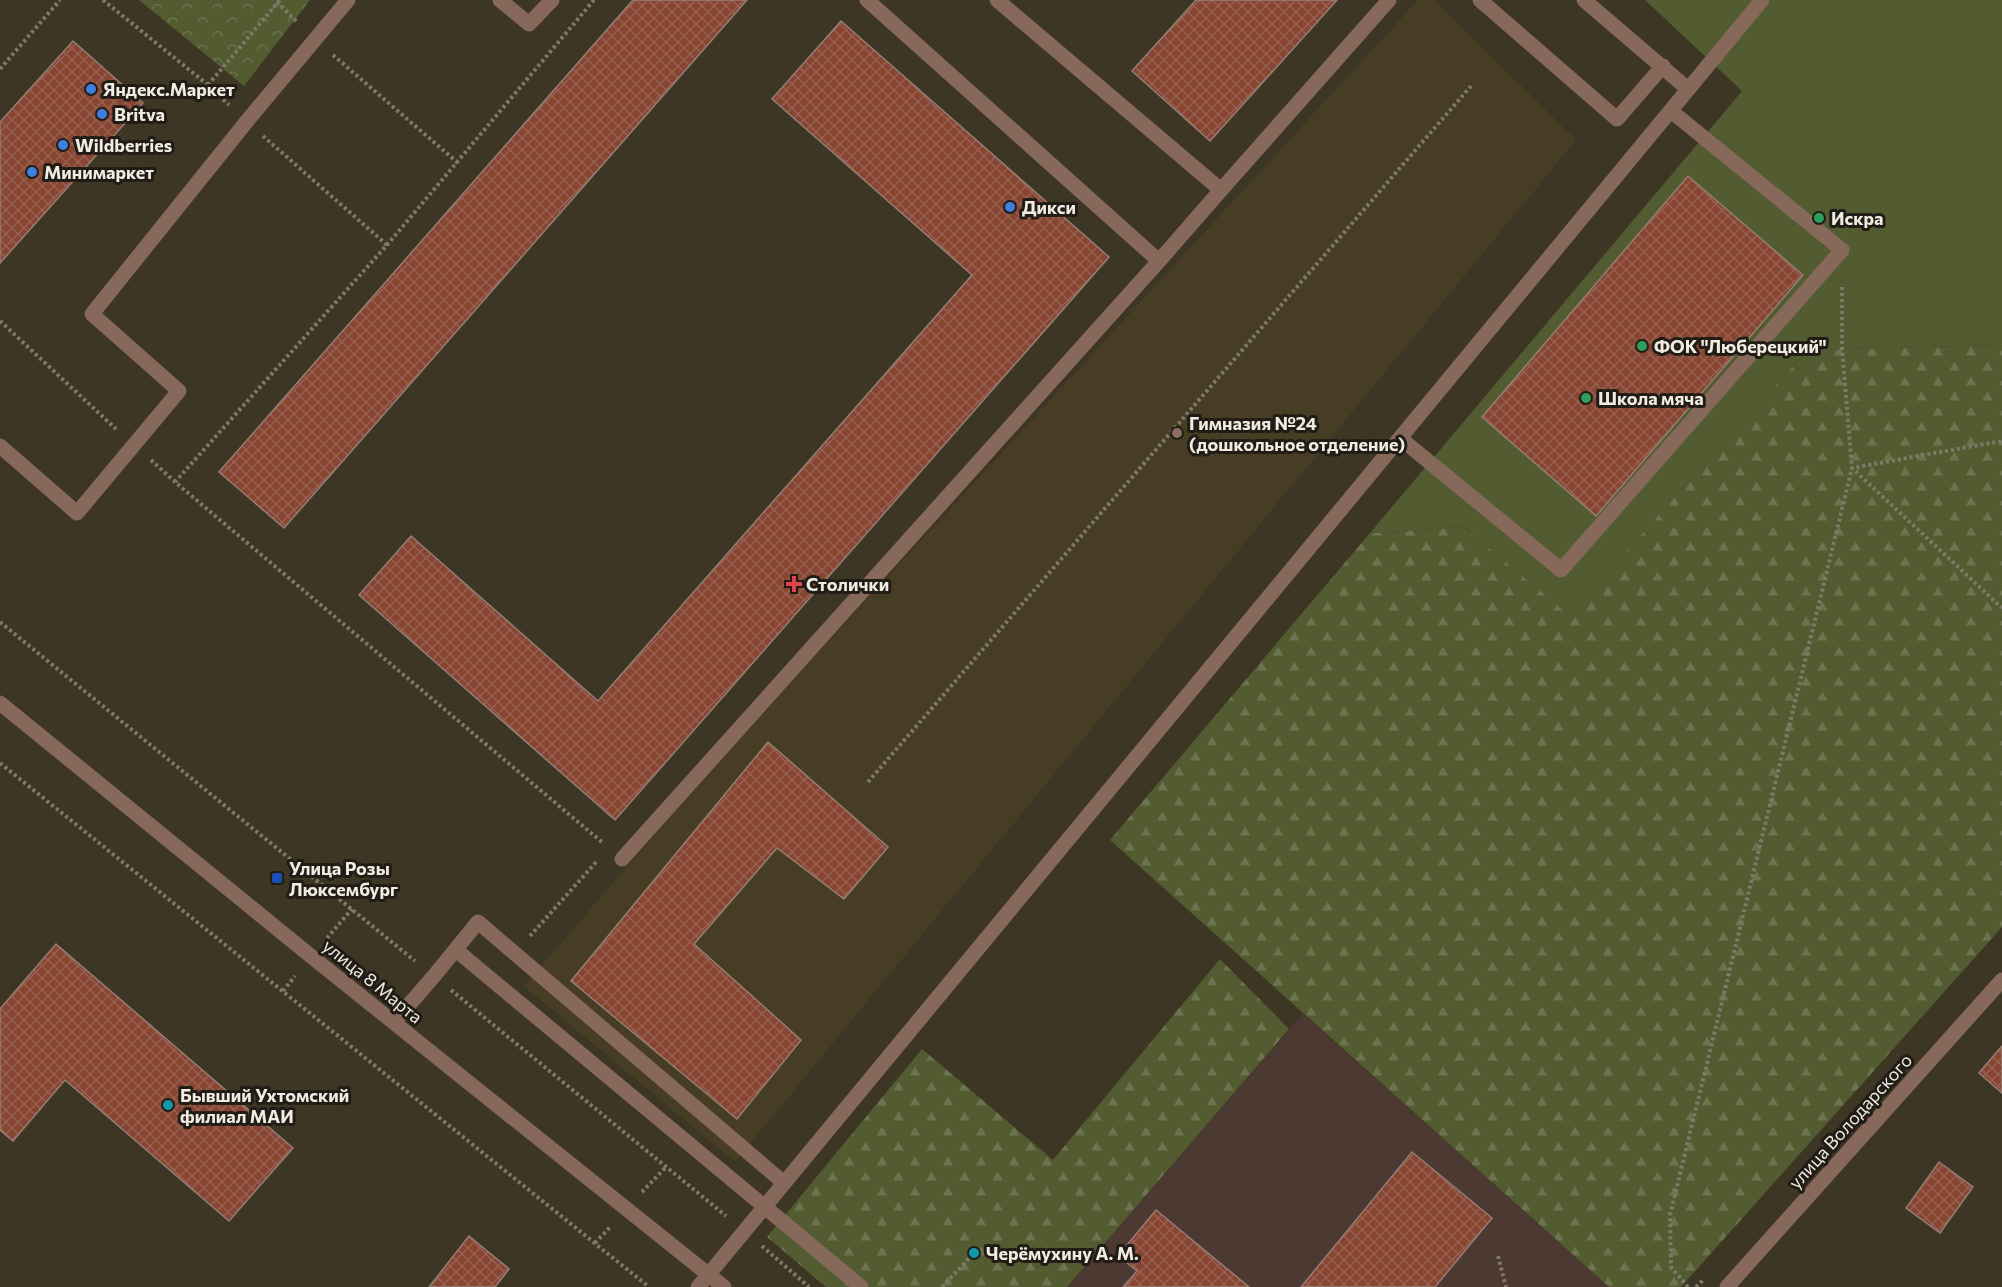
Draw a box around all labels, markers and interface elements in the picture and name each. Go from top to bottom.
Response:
place label: Яндекс.Маркет [103,78,235,100]
marker: Яндекс.Маркет [84,82,98,96]
place label: Britva [114,103,165,125]
marker: Britva [95,107,109,121]
place label: Wildberries [75,134,172,156]
marker: Wildberries [56,138,70,152]
place label: Минимаркет [44,161,154,183]
marker: Минимаркет [25,165,39,179]
place label: Дикси [1022,196,1076,218]
marker: Дикси [1003,200,1017,214]
place label: Искра [1831,207,1883,229]
marker: Искра [1812,211,1826,225]
place label: ФОК "Люберецкий" [1654,335,1827,357]
marker: ФОК "Люберецкий" [1635,339,1649,353]
place label: Школа мяча [1598,387,1704,409]
marker: Школа мяча [1579,391,1593,405]
place label: Гимназия №24 (дошкольное отделение) [1189,412,1405,455]
marker: Гимназия №24 (дошкольное отделение) [1170,426,1184,440]
place label: Столички [806,573,889,595]
marker: Столички [787,577,801,591]
place label: Улица Розы Люксембург [289,857,398,900]
marker: Улица Розы Люксембург [270,871,284,885]
street label: улица 8 Марта [319,934,427,1028]
street label: улица Володарского [1784,1049,1916,1193]
place label: Бывший Ухтомский филиал МАИ [180,1084,349,1127]
marker: Бывший Ухтомский филиал МАИ [161,1098,175,1112]
place label: Черёмухину А. М. [986,1242,1139,1264]
marker: Черёмухину А. М. [967,1246,981,1260]

